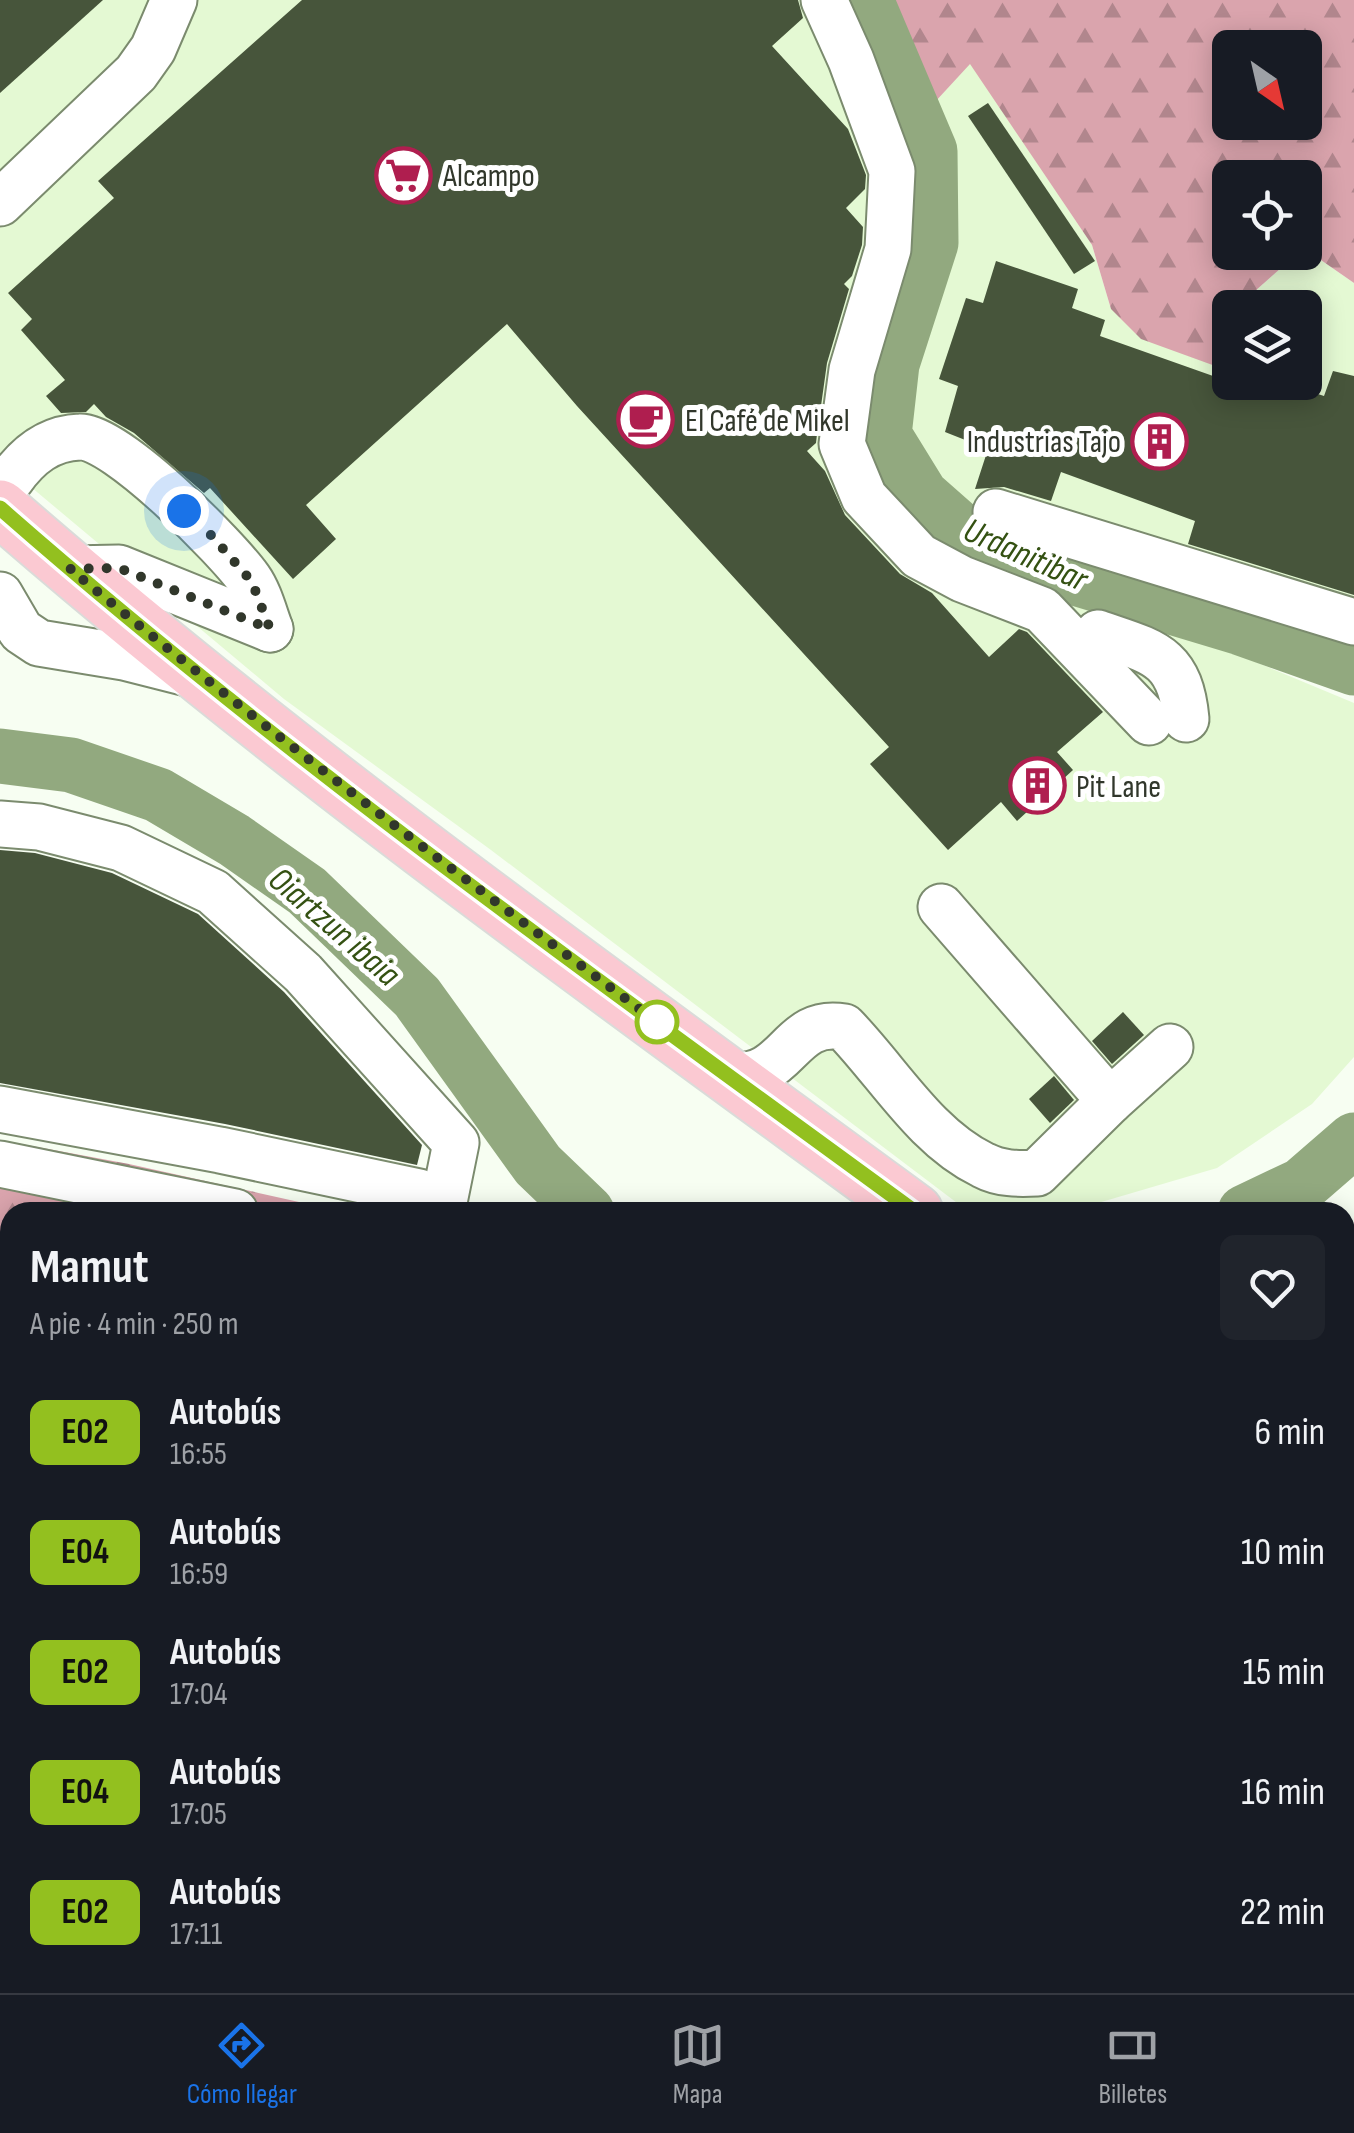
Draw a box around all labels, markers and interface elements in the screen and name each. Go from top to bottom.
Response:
north arrow [1212,30,1322,140]
map controls [1212,30,1322,400]
supermarket icon: Alcampo [374,145,434,205]
place label: Alcampo [442,157,535,196]
button: locate [1212,160,1322,270]
button: layers [1212,290,1322,400]
cafe icon: El Café de Mikel [616,390,676,450]
place label: El Café de Mikel [685,402,850,441]
building icon: Industrias Tajo [1130,411,1190,471]
place label: Industrias Tajo [967,423,1121,462]
your location [159,486,209,536]
water label: Urdanitibar [957,509,1095,602]
building icon: Pit Lane [1007,756,1067,816]
place label: Pit Lane [1076,768,1161,807]
water label: Oiartzun ibaia [259,858,409,996]
unlabelled marker [636,1001,678,1043]
button: heart [1220,1235,1325,1340]
text: Mamut [30,1239,149,1296]
text: A pie · 4 min · 250 m [30,1305,239,1344]
text: Autobús [170,1390,281,1435]
text: 6 min [1255,1410,1325,1455]
text: E02 [61,1411,109,1454]
text: 16:55 [170,1435,227,1474]
text: Autobús [170,1510,281,1555]
text: 10 min [1241,1530,1325,1575]
text: E04 [61,1531,109,1574]
text: 16:59 [170,1555,228,1594]
text: Autobús [170,1630,281,1675]
text: 15 min [1243,1650,1325,1695]
text: E02 [61,1651,109,1694]
text: 17:04 [170,1675,227,1714]
text: Autobús [170,1750,281,1795]
text: 16 min [1241,1770,1325,1815]
text: E04 [61,1771,109,1814]
text: 17:05 [170,1795,227,1834]
text: Autobús [170,1870,281,1915]
text: 22 min [1240,1890,1325,1935]
text: E02 [61,1891,109,1934]
text: 17:11 [170,1915,222,1954]
tab: Cómo llegar [187,2018,297,2111]
tab: Mapa [670,2018,725,2111]
tab: Billetes [1098,2018,1167,2111]

